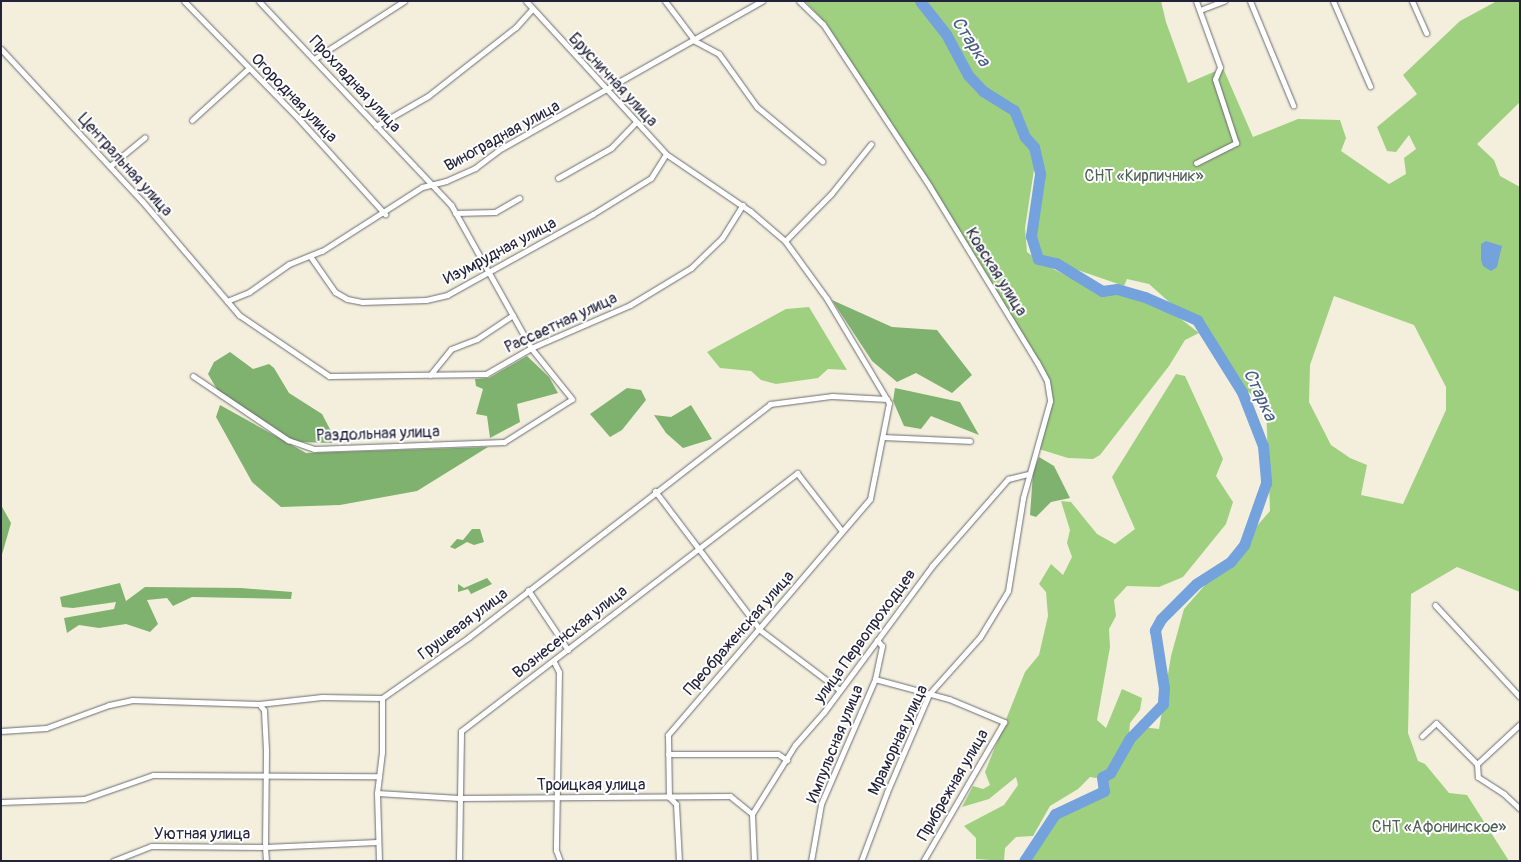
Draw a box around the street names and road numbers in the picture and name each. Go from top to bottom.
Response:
street label: Брусничная улица [565,29,661,131]
street label: Прохладная улица [305,32,405,136]
street label: Огородная улица [247,50,341,146]
street label: Виноградная улица [441,96,563,176]
street label: Центральная улица [74,109,176,221]
street label: Изумрудная улица [440,213,560,289]
street label: Ковская улица [961,224,1031,320]
street label: Рассветная улица [502,289,620,357]
street label: Раздольная улица [316,422,440,446]
street label: улица Первопроходцев [810,565,920,707]
street label: Преображенская улица [680,567,798,699]
street label: Вознесенская улица [509,581,631,683]
street label: Грушевая улица [414,584,512,664]
street label: Импульсная улица [803,682,867,806]
street label: Мраморная улица [864,682,932,798]
street label: Прибрежная улица [913,726,993,844]
street label: Троицкая улица [537,775,645,795]
street label: Уютная улица [154,824,250,844]

